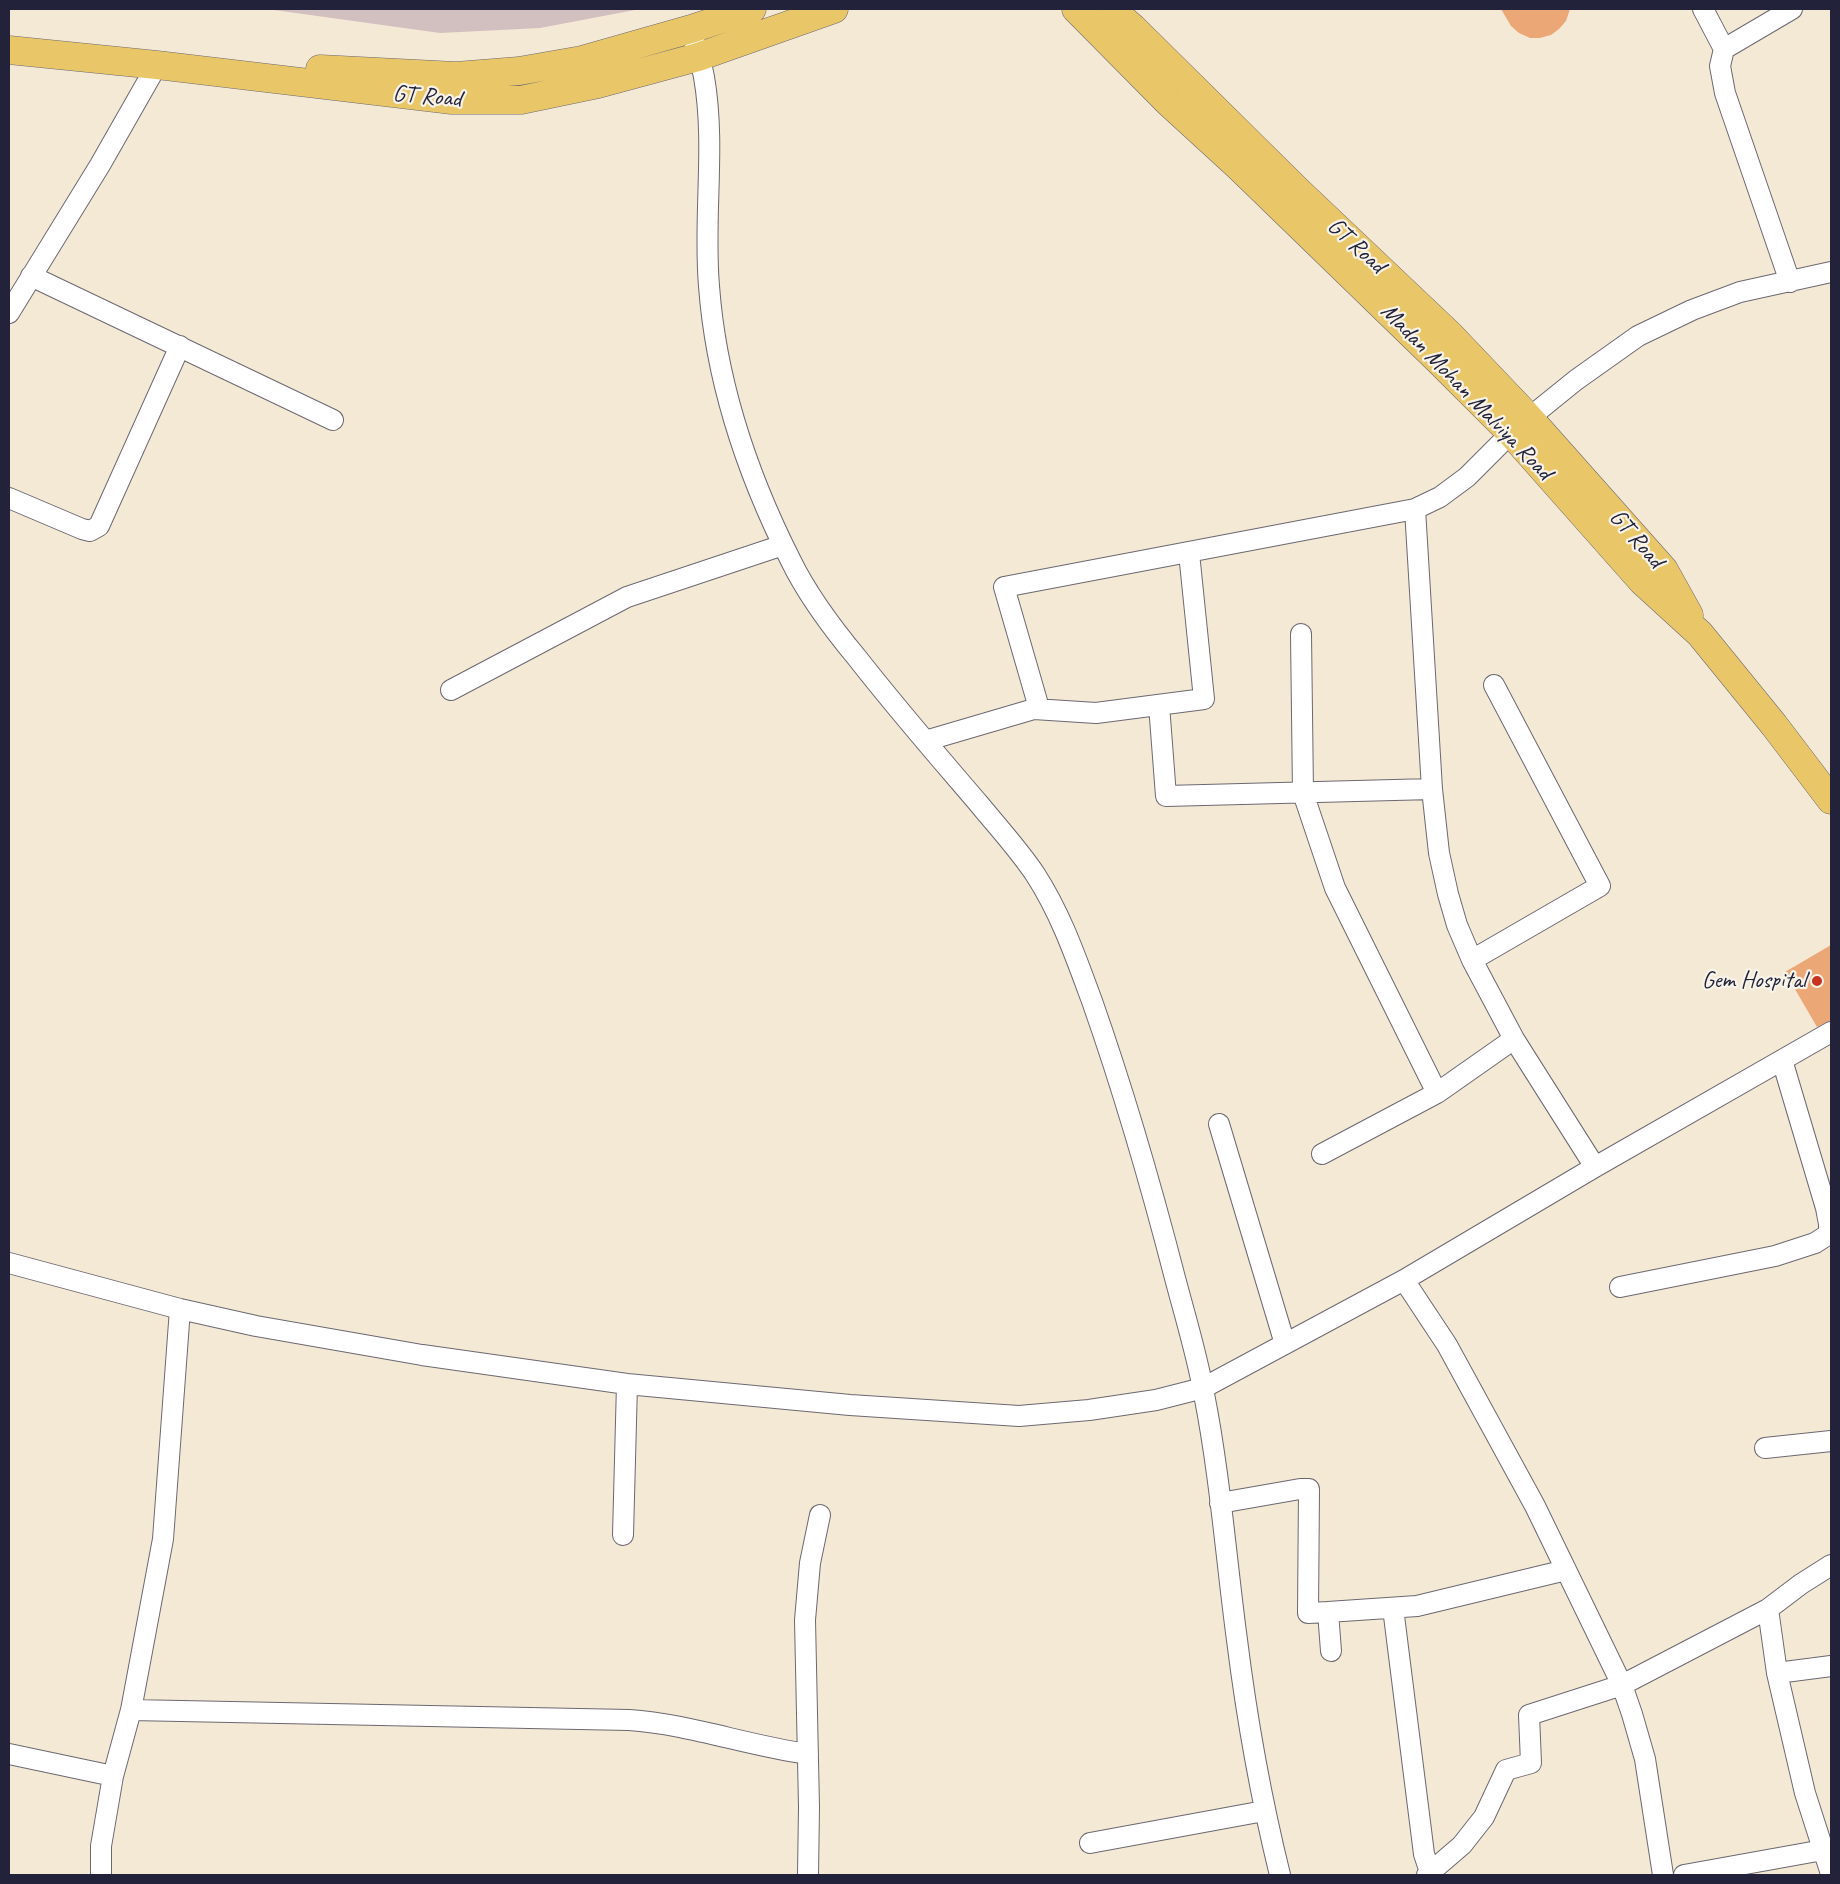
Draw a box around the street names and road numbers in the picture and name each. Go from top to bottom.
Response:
street label: GT Road [392,80,462,114]
street label: GT Road [1321,212,1391,280]
street label: Madan Mohan Malviya Road [1374,298,1558,486]
street label: GT Road [1603,504,1669,574]

